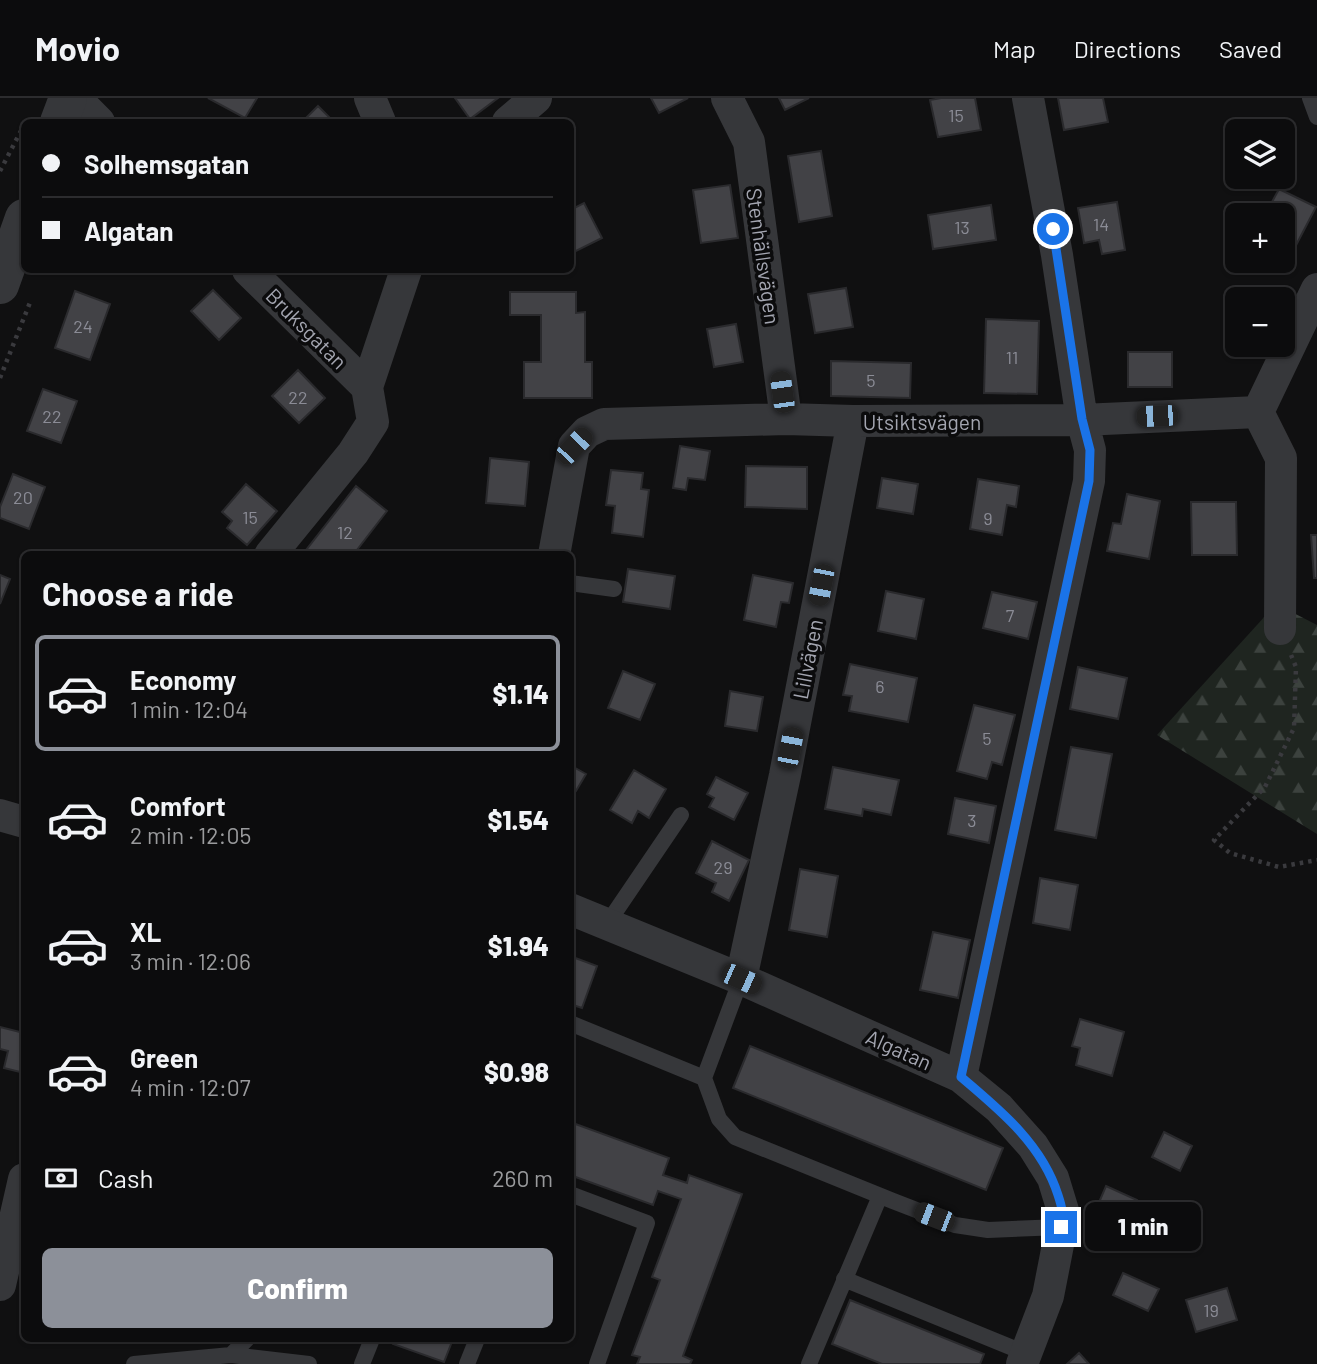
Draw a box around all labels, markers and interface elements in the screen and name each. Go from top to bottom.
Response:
text: Movio [35,28,120,68]
text: Map [993,34,1036,63]
text: Directions [1074,34,1181,63]
text: Saved [1219,34,1282,63]
house number: 15 [948,104,964,126]
map controls [1225,119,1295,357]
button: layers [1225,119,1295,189]
text: Solhemsgatan [84,148,249,179]
street label: Stenhällsvägen [742,186,786,326]
button: + [1225,203,1295,273]
route start [1037,213,1069,245]
house number: 14 [1093,213,1109,235]
text: Algatan [84,215,174,246]
house number: 13 [954,216,970,238]
street label: Bruksgatan [261,282,353,374]
button: − [1225,287,1295,357]
house number: 24 [73,315,93,337]
house number: 11 [1006,346,1018,368]
house number: 5 [866,369,876,391]
car [769,370,796,414]
house number: 22 [288,386,308,408]
house number: 22 [42,405,62,427]
car [1136,405,1179,427]
street label: Utsiktsvägen [863,409,981,434]
car [552,424,597,468]
house number: 20 [13,486,33,508]
house number: 15 [242,506,258,528]
house number: 9 [983,507,993,529]
house number: 12 [337,521,353,543]
car [807,562,836,608]
text: Choose a ride [42,574,234,612]
house number: 7 [1006,604,1015,626]
street label: Lillvägen [787,617,827,701]
icon: car [46,662,109,725]
text: Economy [130,664,236,695]
house number: 6 [875,675,885,697]
text: $1.14 [492,678,549,709]
text: 1 min · 12:04 [130,695,248,723]
car [776,725,805,771]
house number: 5 [982,727,992,749]
icon: car [46,788,109,851]
text: Comfort [130,790,226,821]
text: $1.54 [487,804,549,835]
house number: 3 [967,809,977,831]
text: 2 min · 12:05 [130,821,251,849]
house number: 29 [713,856,733,878]
icon: car [46,914,109,977]
text: XL [130,916,161,947]
text: $1.94 [488,930,549,961]
text: 3 min · 12:06 [130,947,251,975]
car [718,961,765,997]
street label: Algatan [862,1024,936,1074]
icon: car [46,1040,109,1103]
text: Green [130,1042,198,1073]
text: $0.98 [484,1056,549,1087]
text: 4 min · 12:07 [130,1073,251,1101]
icon: cash [42,1159,80,1197]
text: Cash [98,1162,153,1193]
text: 260 m [492,1164,553,1192]
car [911,1200,958,1234]
callout: 1 min [1086,1202,1201,1252]
route end [1045,1211,1077,1243]
text: 1 min [1118,1212,1168,1240]
button: Confirm [42,1248,553,1328]
house number: 19 [1203,1299,1219,1321]

